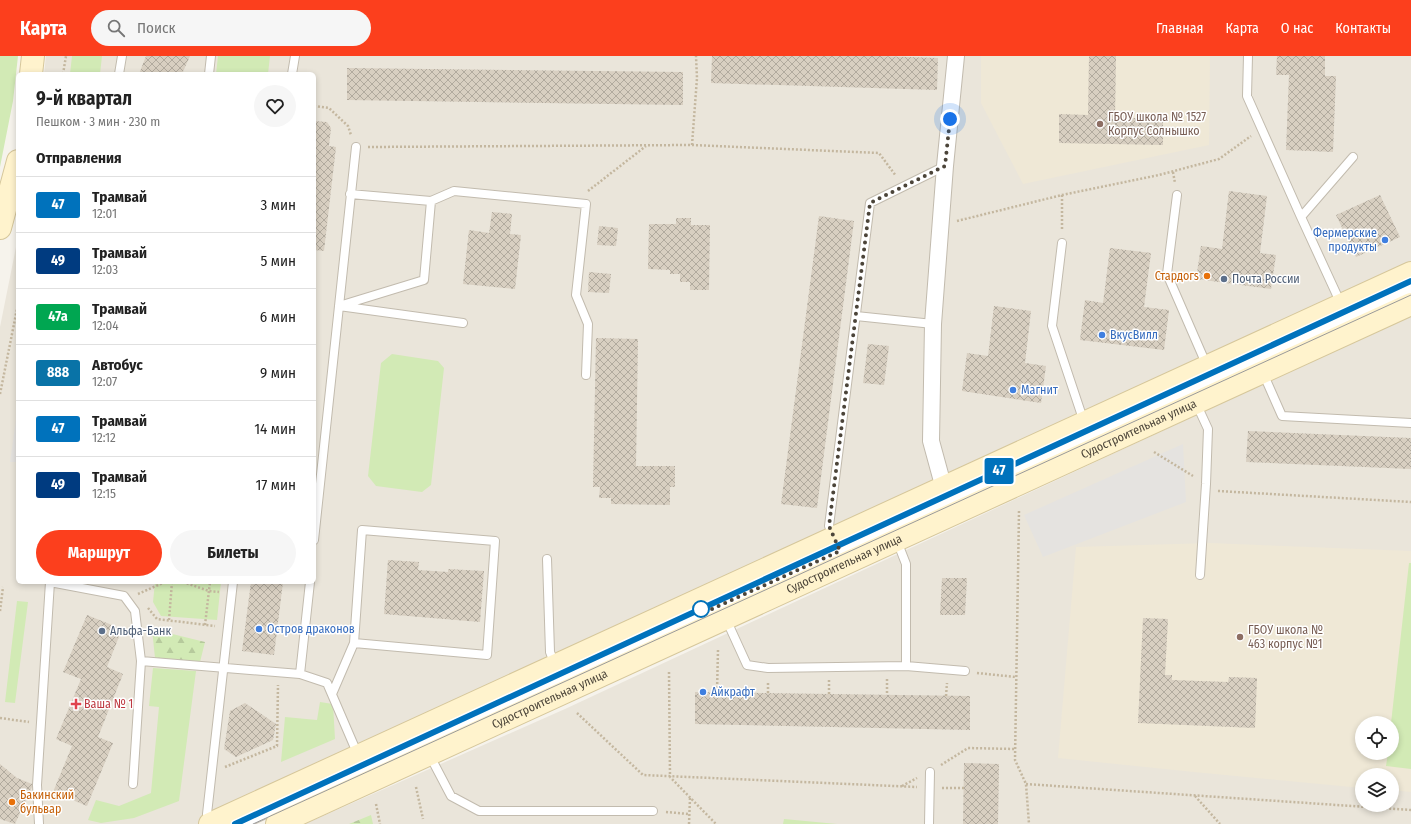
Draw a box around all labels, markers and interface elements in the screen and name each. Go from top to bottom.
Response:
search box [91,10,371,46]
text: Карта [20,17,67,40]
icon: search [105,17,127,39]
text: Поиск [137,19,175,37]
text: Главная [1156,20,1203,37]
text: Карта [1225,20,1259,37]
text: О нас [1281,20,1313,37]
text: Контакты [1335,20,1391,37]
button: heart [254,85,296,127]
text: 9-й квартал [36,87,132,110]
your location [940,109,960,129]
place label: ГБОУ школа № 1527 Корпус Солнышко [1108,110,1206,138]
text: Пешком · 3 мин · 230 m [36,114,160,129]
marker: ГБОУ школа № 1527 Корпус Солнышко [1095,119,1105,129]
text: Отправления [36,149,122,167]
text: Трамвай [92,188,147,206]
text: 47 [52,196,64,213]
text: 3 мин [261,196,296,214]
text: 12:01 [92,206,117,221]
place label: Фермерские продукты [1313,226,1377,254]
marker: Фермерские продукты [1380,235,1390,245]
text: Трамвай [92,244,147,262]
text: 49 [51,252,65,269]
text: 5 мин [260,252,296,270]
text: 12:03 [92,262,118,277]
place label: Стардогs [1155,269,1199,283]
marker: Стардогs [1202,271,1212,281]
place label: Почта России [1232,272,1300,286]
marker: Почта России [1219,274,1229,284]
text: Трамвай [92,300,147,318]
text: 47а [48,308,68,325]
text: 6 мин [260,308,296,326]
text: 12:04 [92,318,119,333]
place label: ВкусВилл [1110,328,1158,342]
marker: ВкусВилл [1097,330,1107,340]
text: Автобус [92,356,143,374]
text: 888 [47,364,69,381]
text: 9 мин [260,364,296,382]
text: 12:07 [92,374,117,389]
place label: Магнит [1021,383,1058,397]
marker: Магнит [1008,385,1018,395]
street label: Судостроительная улица [1079,396,1199,461]
text: Трамвай [92,412,147,430]
text: 47 [52,420,64,437]
text: 14 мин [254,420,296,438]
text: 12:12 [92,430,116,445]
line badge: 47 [981,458,1017,484]
text: 47 [993,462,1005,479]
text: Трамвай [92,468,147,486]
text: 49 [51,476,65,493]
text: 17 мин [255,476,296,494]
text: 12:15 [92,486,116,501]
button: Маршрут [36,530,162,576]
button: Билеты [170,530,296,576]
street label: Судостроительная улица [784,531,904,596]
unlabelled marker [692,600,710,618]
place label: Остров драконов [267,622,355,636]
place label: ГБОУ школа № 463 корпус №1 [1248,623,1323,651]
place label: Альфа-Банк [110,624,172,638]
marker: Остров драконов [254,624,264,634]
marker: Альфа-Банк [97,626,107,636]
marker: ГБОУ школа № 463 корпус №1 [1235,632,1245,642]
street label: Судостроительная улица [490,666,610,731]
place label: Айкрафт [711,685,755,699]
marker: Айкрафт [698,687,708,697]
place label: Ваша № 1 [84,697,133,711]
marker: Ваша № 1 [71,699,81,709]
map controls [1355,716,1399,812]
button: locate [1355,716,1399,760]
button: layers [1355,768,1399,812]
place label: Бакинский бульвар [20,788,74,816]
marker: Бакинский бульвар [7,797,17,807]

